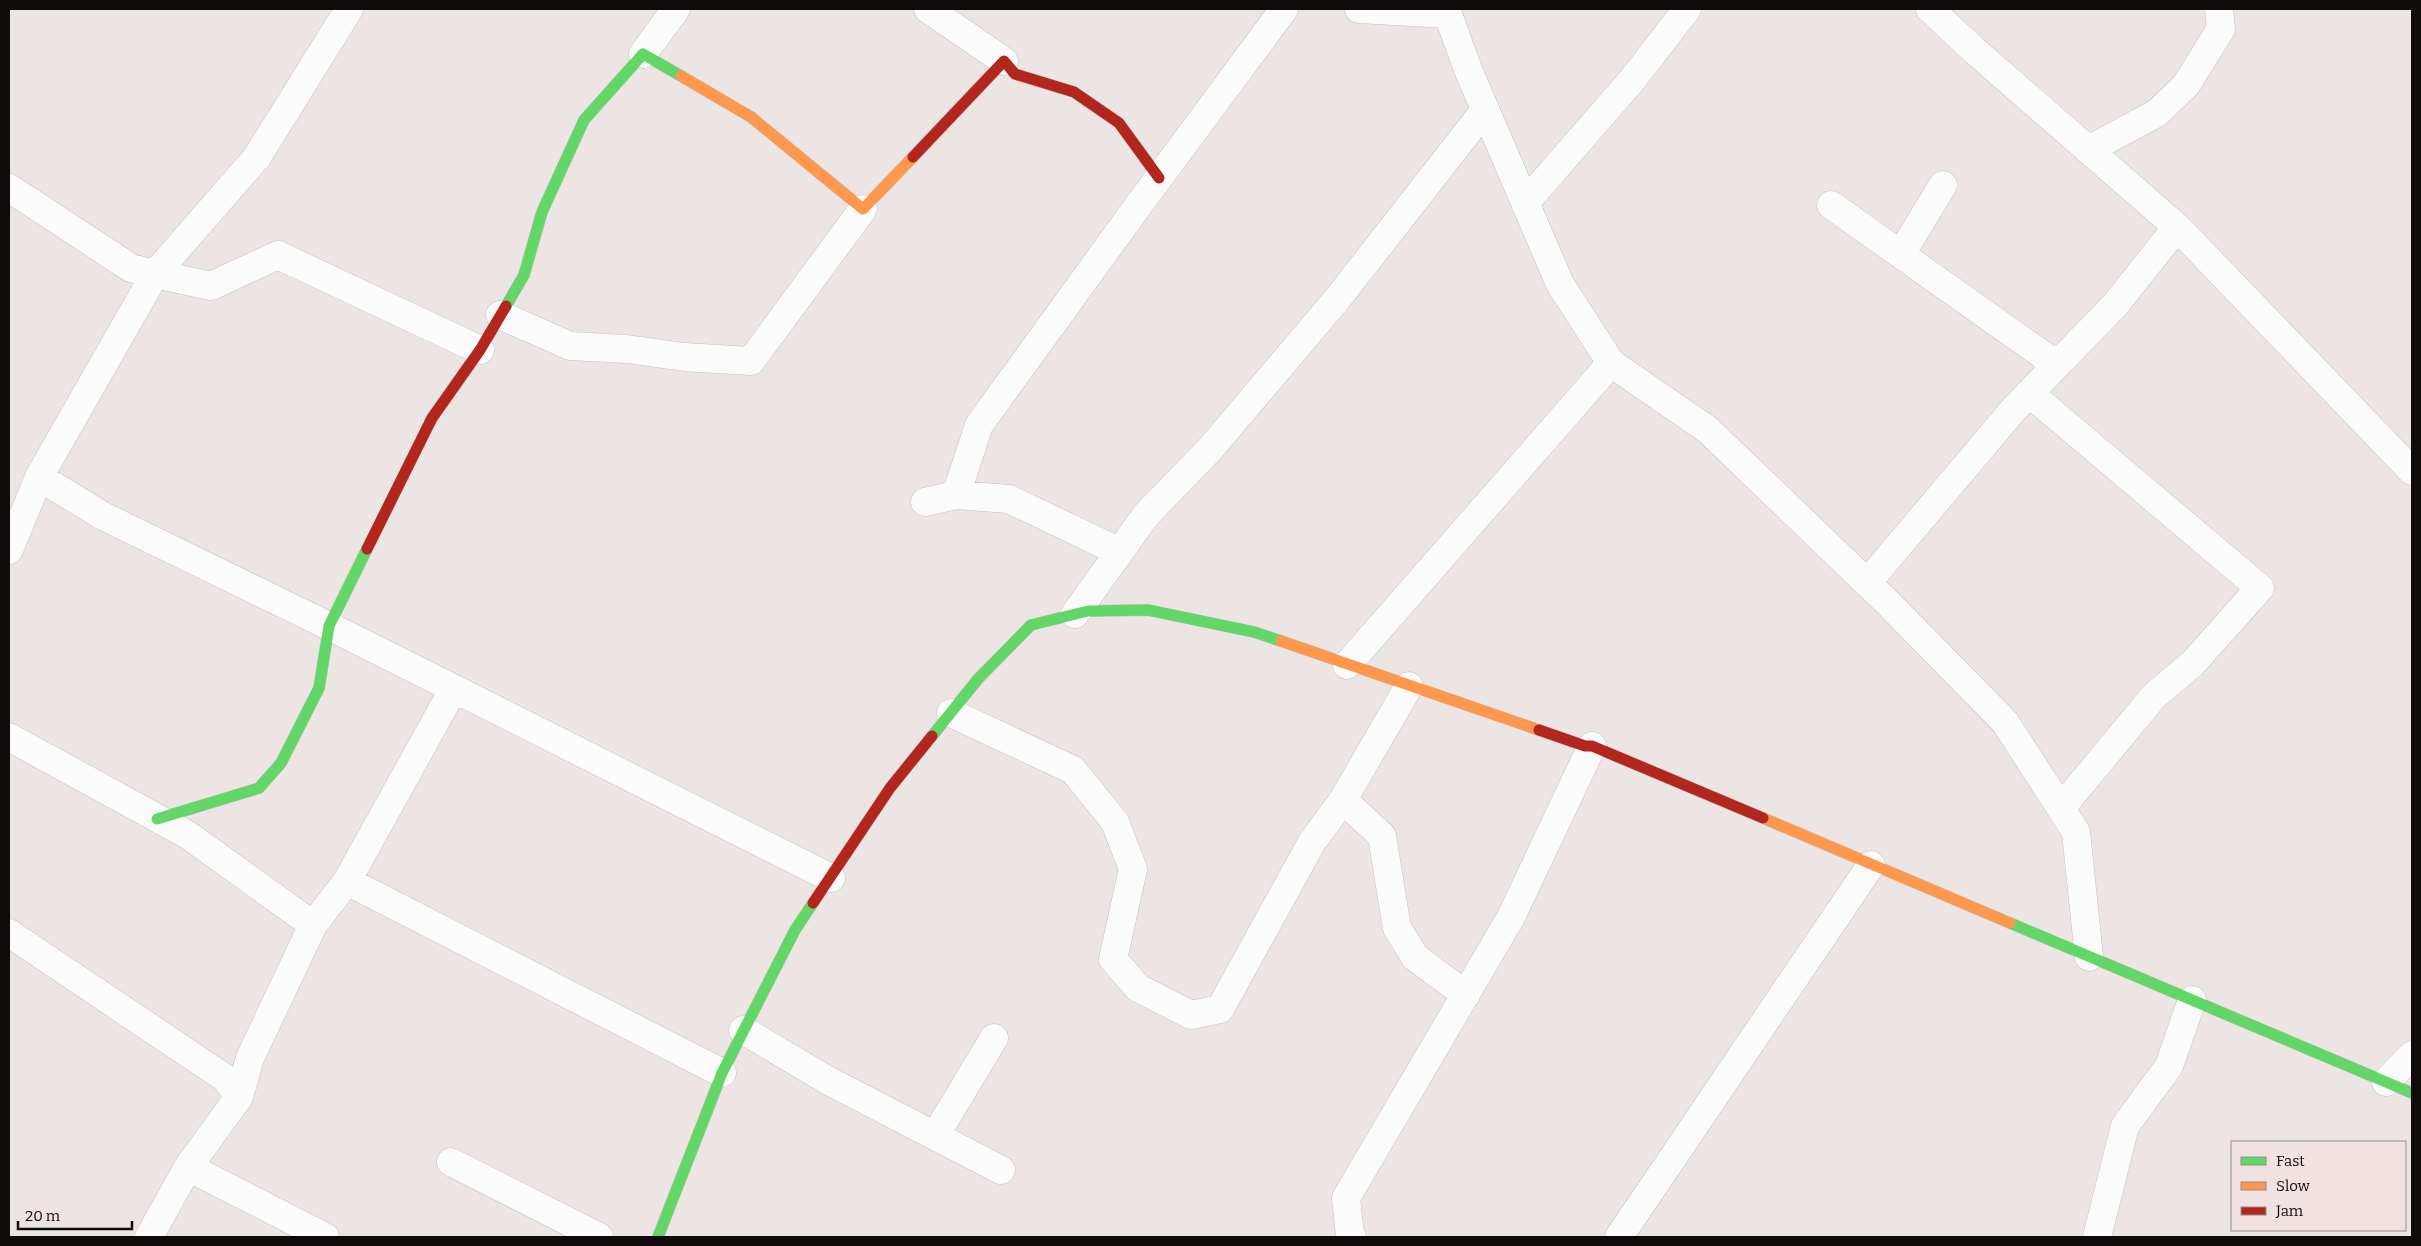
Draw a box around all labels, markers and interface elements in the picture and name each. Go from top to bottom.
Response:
legend [2231,1141,2406,1231]
text: Fast [2276,1152,2305,1170]
text: Slow [2276,1177,2311,1195]
scale bar [18,1198,131,1230]
text: Jam [2275,1202,2304,1220]
text: 20 m [25,1207,61,1225]

